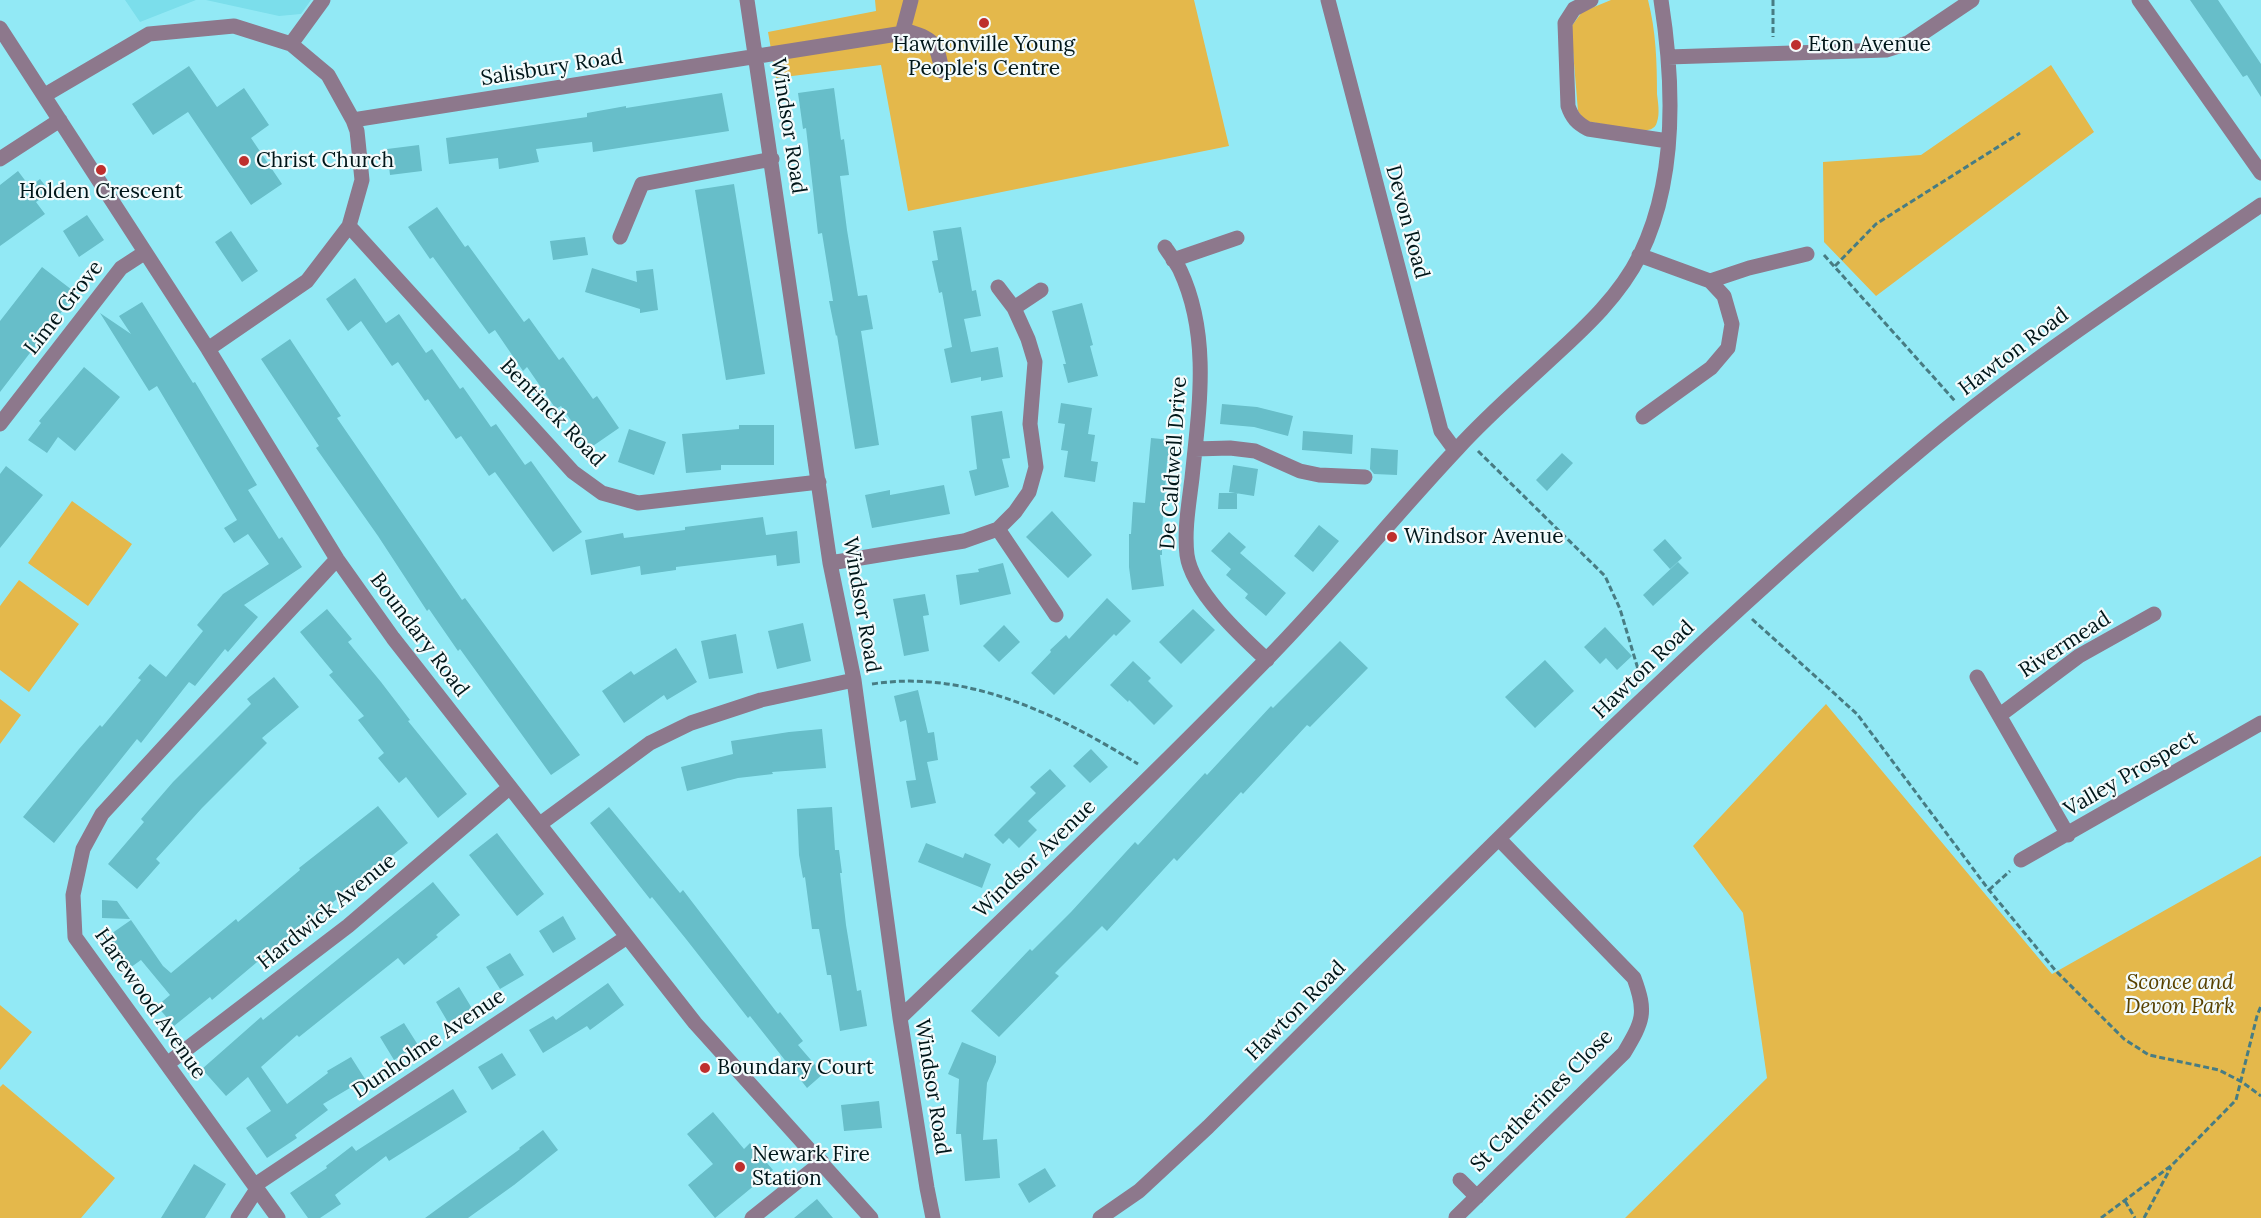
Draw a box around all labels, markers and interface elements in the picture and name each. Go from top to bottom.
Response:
marker: Hawtonville Young People's Centre [977,16,991,30]
place label: Hawtonville Young People's Centre [893,32,1075,82]
place label: Eton Avenue [1808,32,1931,58]
marker: Eton Avenue [1789,38,1803,52]
street label: Salisbury Road [479,44,625,92]
street label: Windsor Road [765,56,811,196]
place label: Christ Church [256,148,394,174]
marker: Christ Church [237,154,251,168]
street label: Devon Road [1380,162,1434,282]
marker: Holden Crescent [94,163,108,177]
place label: Holden Crescent [19,179,183,205]
street label: Lime Grove [19,256,109,360]
street label: Hawton Road [1954,303,2074,401]
street label: Bentinck Road [494,354,610,472]
street label: De Caldwell Drive [1155,376,1193,550]
place label: Windsor Avenue [1404,524,1564,550]
marker: Windsor Avenue [1385,530,1399,544]
street label: Windsor Road [837,535,885,675]
street label: Boundary Road [364,568,474,702]
street label: Rivermead [2015,606,2115,684]
street label: Hawton Road [1588,615,1700,725]
street label: Valley Prospect [2060,726,2202,822]
street label: Windsor Avenue [969,794,1101,924]
street label: Hardwick Avenue [253,849,401,975]
street label: Harewood Avenue [89,924,211,1084]
street label: Hawton Road [1241,956,1351,1066]
park label: Sconce and Devon Park [2125,970,2235,1020]
street label: Dunholme Avenue [348,984,510,1104]
street label: Windsor Road [909,1017,955,1157]
street label: St Catherines Close [1466,1025,1618,1177]
place label: Boundary Court [717,1055,874,1081]
marker: Boundary Court [698,1061,712,1075]
place label: Newark Fire Station [752,1142,870,1192]
marker: Newark Fire Station [733,1160,747,1174]

